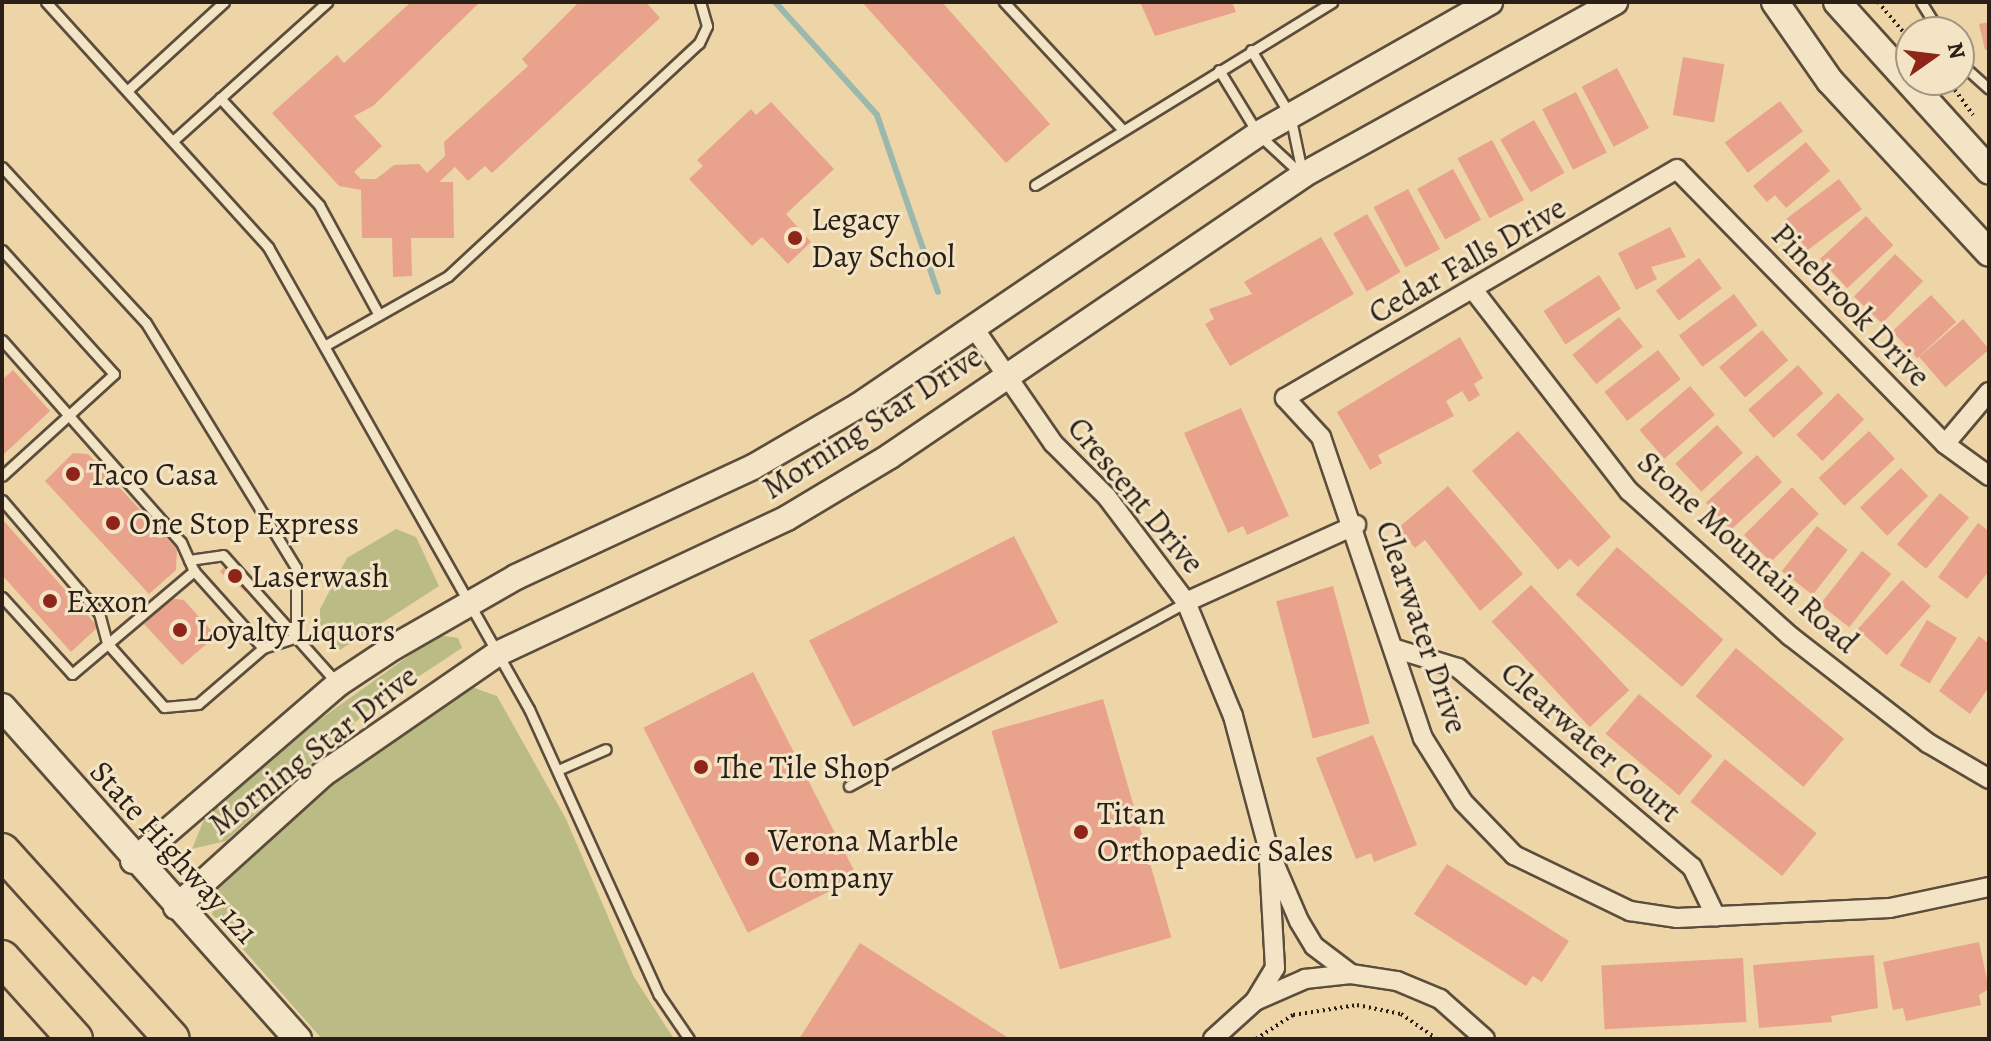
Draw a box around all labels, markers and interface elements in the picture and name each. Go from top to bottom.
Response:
north arrow [1895,16,1975,96]
text: N [1940,39,1973,62]
street label: Cedar Falls Drive [1362,188,1572,332]
place label: Legacy Day School [811,201,955,276]
street label: Pinebrook Drive [1763,215,1939,395]
marker: Legacy Day School [786,229,804,247]
street label: Morning Star Drive [755,337,989,507]
street label: Crescent Drive [1060,409,1212,581]
street label: Stone Mountain Road [1630,443,1866,661]
place label: Taco Casa [89,455,218,493]
marker: Taco Casa [64,465,82,483]
place label: One Stop Express [129,504,359,542]
marker: One Stop Express [104,514,122,532]
street label: Clearwater Drive [1368,516,1476,738]
place label: Laserwash [251,557,389,595]
marker: Laserwash [226,567,244,585]
place label: Exxon [66,582,148,620]
marker: Exxon [41,592,59,610]
place label: Loyalty Liquors [196,611,395,649]
marker: Loyalty Liquors [171,621,189,639]
street label: Clearwater Court [1493,653,1689,831]
street label: Morning Star Drive [201,657,425,843]
place label: The Tile Shop [717,748,890,786]
street label: State Highway 121 [82,753,266,951]
marker: The Tile Shop [692,758,710,776]
place label: Titan Orthopaedic Sales [1097,795,1333,870]
place label: Verona Marble Company [768,822,958,897]
marker: Titan Orthopaedic Sales [1072,823,1090,841]
marker: Verona Marble Company [743,850,761,868]

